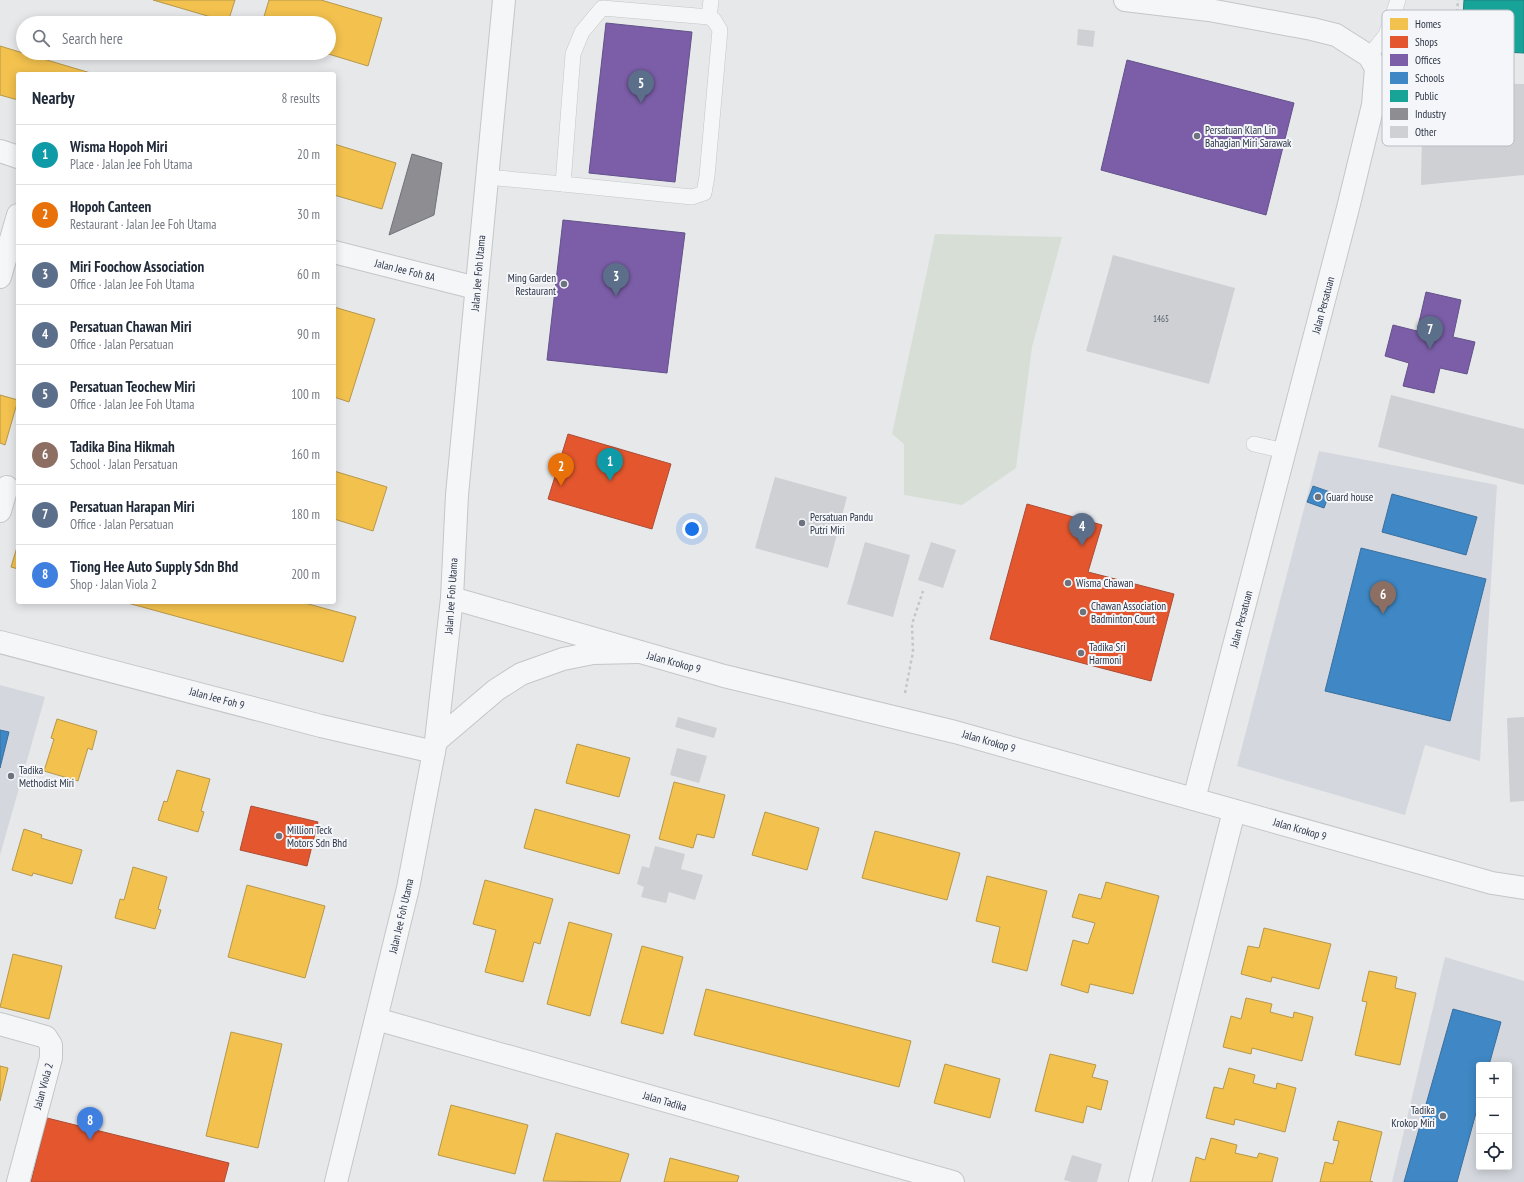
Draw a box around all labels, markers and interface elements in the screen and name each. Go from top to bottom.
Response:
legend [1382,10,1514,146]
search box [16,16,336,60]
text: Homes [1415,17,1441,31]
icon: search [30,27,52,49]
text: Search here [62,29,123,48]
text: Shops [1415,35,1438,49]
text: Offices [1415,53,1441,67]
pin: 5 [628,70,654,103]
text: Schools [1415,71,1445,85]
text: Nearby [32,87,75,109]
text: Public [1415,89,1438,103]
text: 8 results [281,90,320,107]
text: Industry [1415,107,1447,121]
place label: Persatuan Klan Lin Bahagian Miri Sarawak [1205,123,1292,150]
text: Other [1415,125,1436,139]
marker: Persatuan Klan Lin Bahagian Miri Sarawak [1192,131,1202,141]
text: Wisma Hopoh Miri [70,137,168,156]
text: 1 [42,146,48,163]
text: 20 m [297,146,320,163]
text: Place · Jalan Jee Foh Utama [70,156,192,173]
text: Hopoh Canteen [70,197,151,216]
text: 2 [42,206,48,223]
text: 30 m [297,206,320,223]
text: Restaurant · Jalan Jee Foh Utama [70,216,216,233]
street label: Jalan Jee Foh Utama [468,234,488,313]
street label: Jalan Jee Foh 8A [372,255,437,284]
text: Miri Foochow Association [70,257,204,276]
pin: 3 [603,263,629,296]
text: 3 [42,266,48,283]
text: 60 m [297,266,320,283]
place label: Ming Garden Restaurant [508,271,556,298]
street label: Jalan Persatuan [1308,275,1337,336]
text: Office · Jalan Jee Foh Utama [70,276,194,293]
marker: Ming Garden Restaurant [559,279,569,289]
house number: 1465 [1153,313,1169,324]
pin: 7 [1417,316,1443,349]
text: Persatuan Chawan Miri [70,317,192,336]
text: 4 [42,326,48,343]
text: 90 m [297,326,320,343]
text: Office · Jalan Persatuan [70,336,173,353]
text: Persatuan Teochew Miri [70,377,195,396]
text: 5 [42,386,48,403]
text: 100 m [291,386,320,403]
text: Office · Jalan Jee Foh Utama [70,396,194,413]
text: Tadika Bina Hikmah [70,437,175,456]
text: 6 [42,446,48,463]
text: 160 m [291,446,320,463]
pin: 1 [597,448,623,481]
pin: 2 [548,453,574,486]
text: School · Jalan Persatuan [70,456,178,473]
place label: Guard house [1326,490,1374,504]
marker: Guard house [1313,492,1323,502]
text: Persatuan Harapan Miri [70,497,195,516]
text: 7 [42,506,48,523]
text: 180 m [291,506,320,523]
place label: Persatuan Pandu Putri Miri [810,510,873,537]
pin: 4 [1069,513,1095,546]
text: Office · Jalan Persatuan [70,516,173,533]
marker: Persatuan Pandu Putri Miri [797,518,807,528]
your location [682,519,702,539]
text: Tiong Hee Auto Supply Sdn Bhd [70,557,238,576]
street label: Jalan Jee Foh Utama [441,557,461,636]
text: 8 [42,566,48,583]
text: 200 m [291,566,320,583]
text: Shop · Jalan Viola 2 [70,576,157,593]
place label: Wisma Chawan [1076,576,1134,590]
marker: Wisma Chawan [1063,578,1073,588]
pin: 6 [1370,581,1396,614]
street label: Jalan Persatuan [1226,589,1255,650]
place label: Chawan Association Badminton Court [1091,599,1166,626]
marker: Chawan Association Badminton Court [1078,607,1088,617]
place label: Tadika Sri Harmoni [1089,640,1126,667]
street label: Jalan Krokop 9 [645,648,702,676]
marker: Tadika Sri Harmoni [1076,648,1086,658]
street label: Jalan Jee Foh 9 [187,684,246,712]
street label: Jalan Krokop 9 [960,726,1017,755]
place label: Tadika Methodist Miri [19,763,74,790]
marker: Tadika Methodist Miri [6,771,16,781]
street label: Jalan Krokop 9 [1271,814,1328,843]
place label: Million Teck Motors Sdn Bhd [287,823,347,850]
marker: Million Teck Motors Sdn Bhd [274,831,284,841]
street label: Jalan Jee Foh Utama [385,877,416,956]
street label: Jalan Viola 2 [30,1061,56,1112]
map controls [1476,1062,1512,1170]
button: + [1476,1062,1512,1098]
street label: Jalan Tadika [640,1088,689,1114]
button: − [1476,1098,1512,1134]
place label: Tadika Krokop Miri [1391,1103,1435,1130]
pin: 8 [77,1107,103,1140]
marker: Tadika Krokop Miri [1438,1111,1448,1121]
button: locate [1476,1134,1512,1170]

